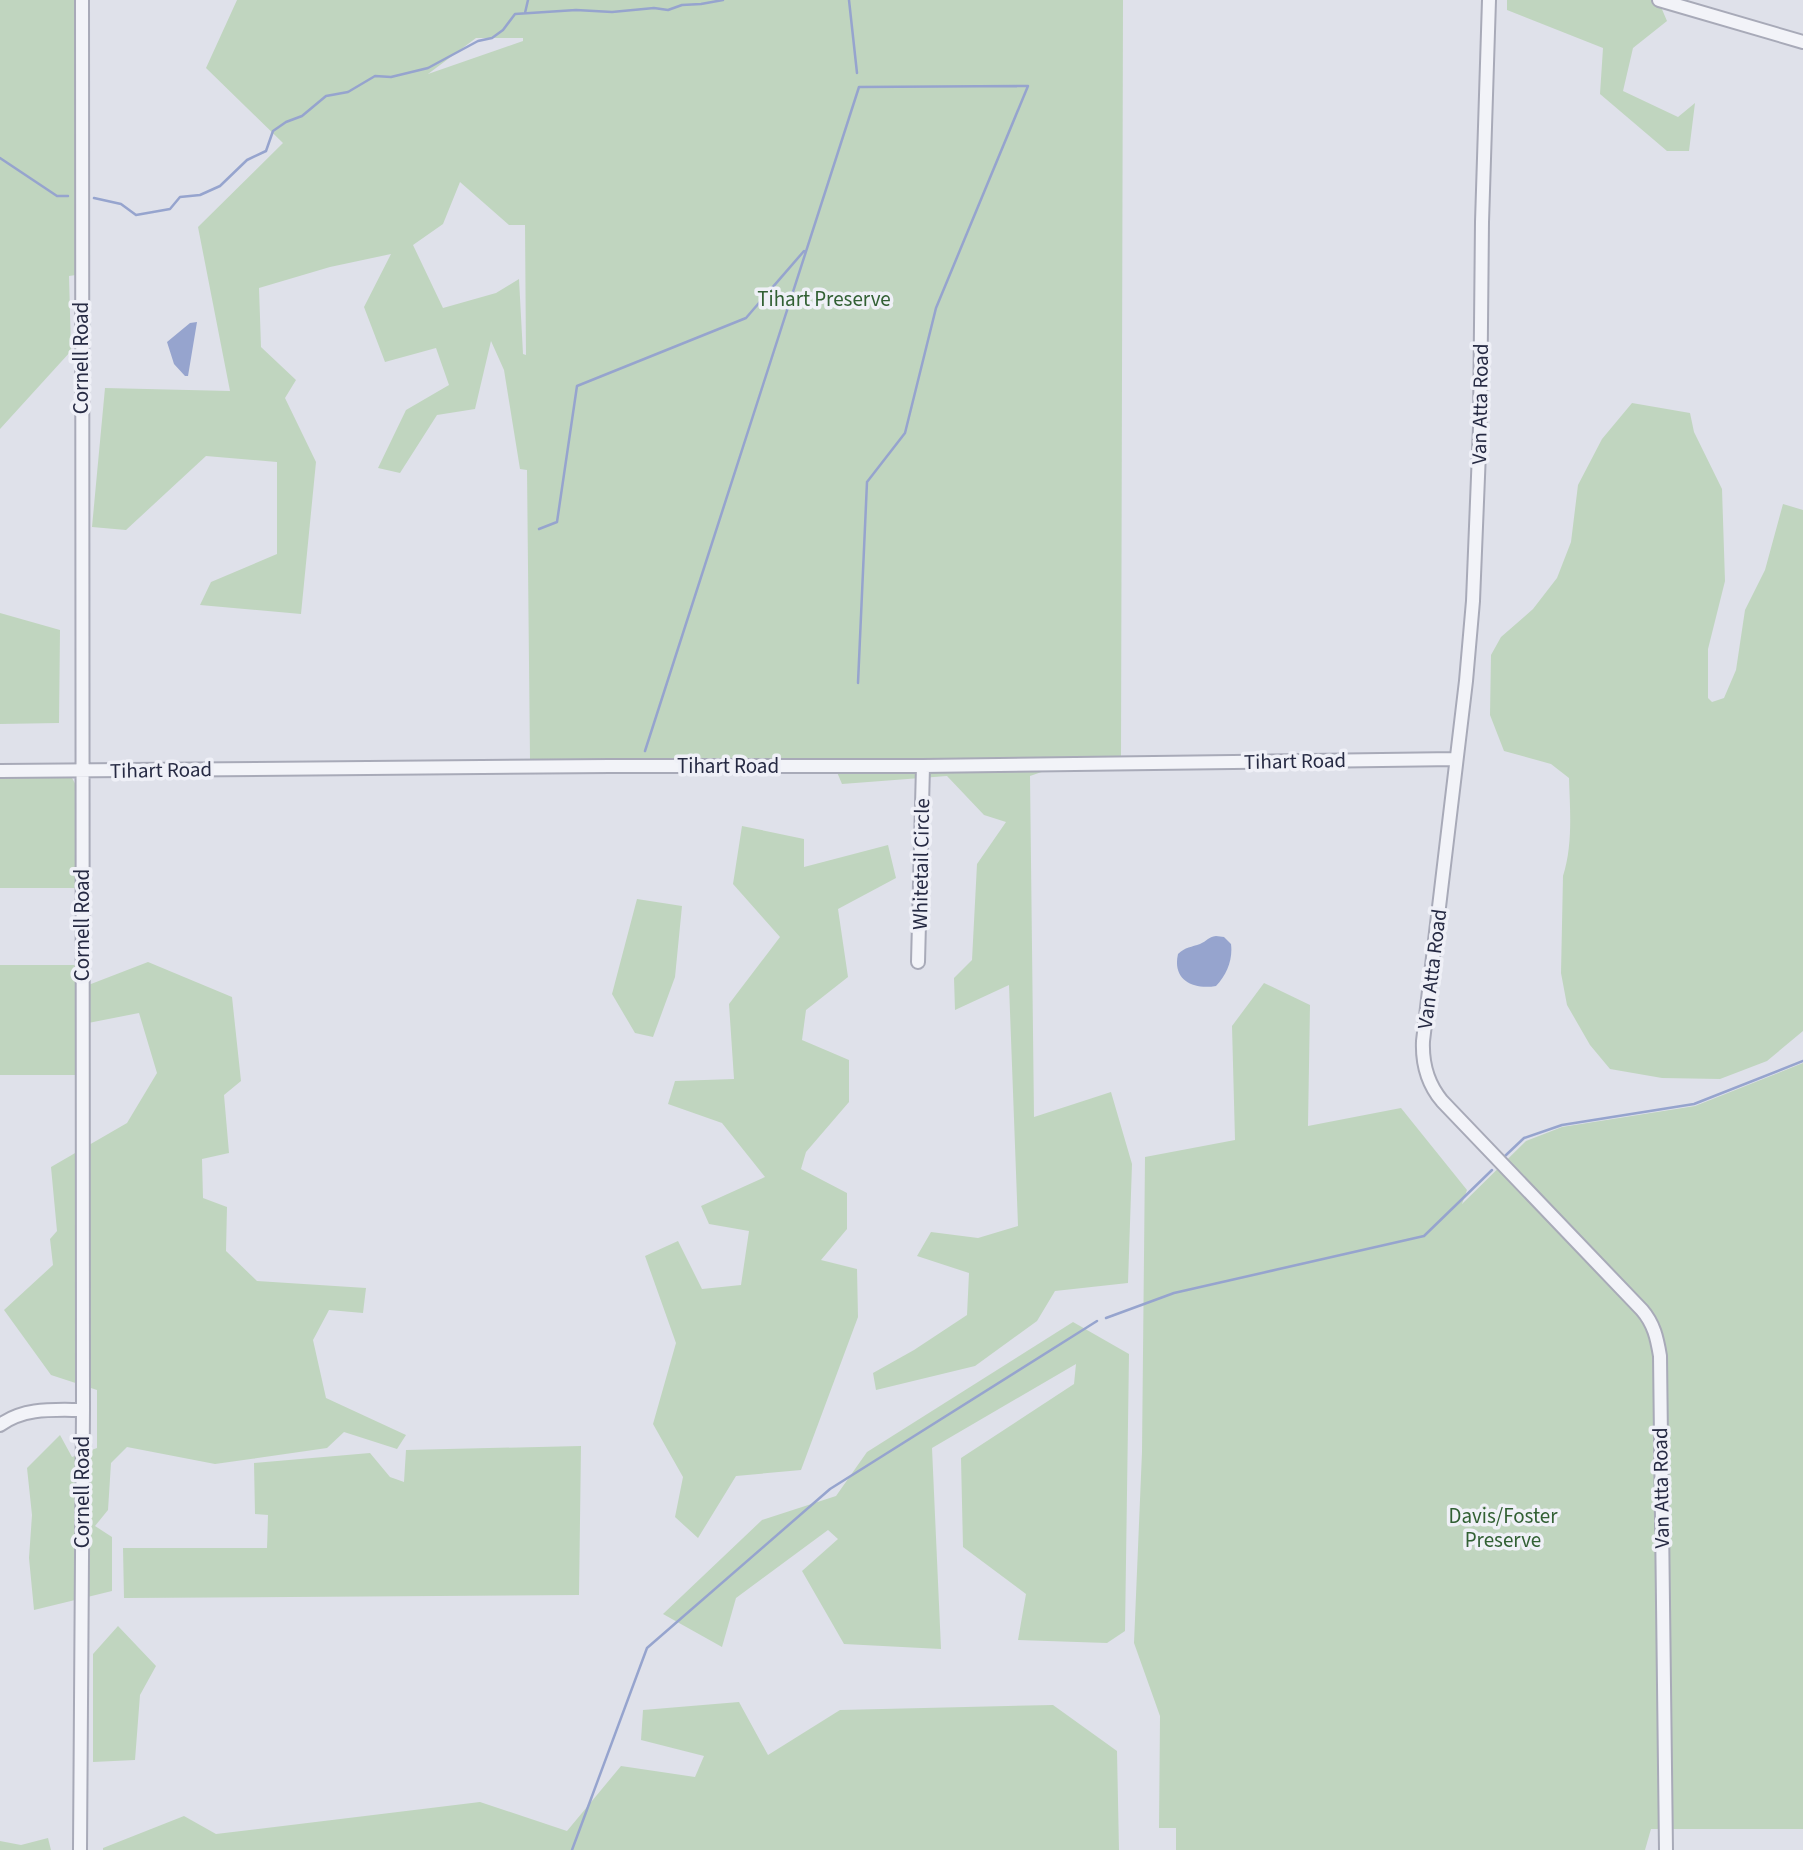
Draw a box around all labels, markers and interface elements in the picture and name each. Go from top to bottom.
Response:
park label: Tihart Preserve [757,284,891,314]
street label: Cornell Road [66,302,96,414]
street label: Van Atta Road [1464,343,1496,465]
street label: Tihart Road [1244,745,1346,777]
street label: Tihart Road [677,751,779,781]
street label: Tihart Road [110,754,212,786]
street label: Whitetail Circle [905,798,937,930]
street label: Cornell Road [67,869,97,981]
street label: Van Atta Road [1410,907,1454,1031]
street label: Van Atta Road [1645,1427,1677,1549]
street label: Cornell Road [67,1436,97,1548]
park label: Davis/Foster Preserve [1449,1501,1558,1555]

